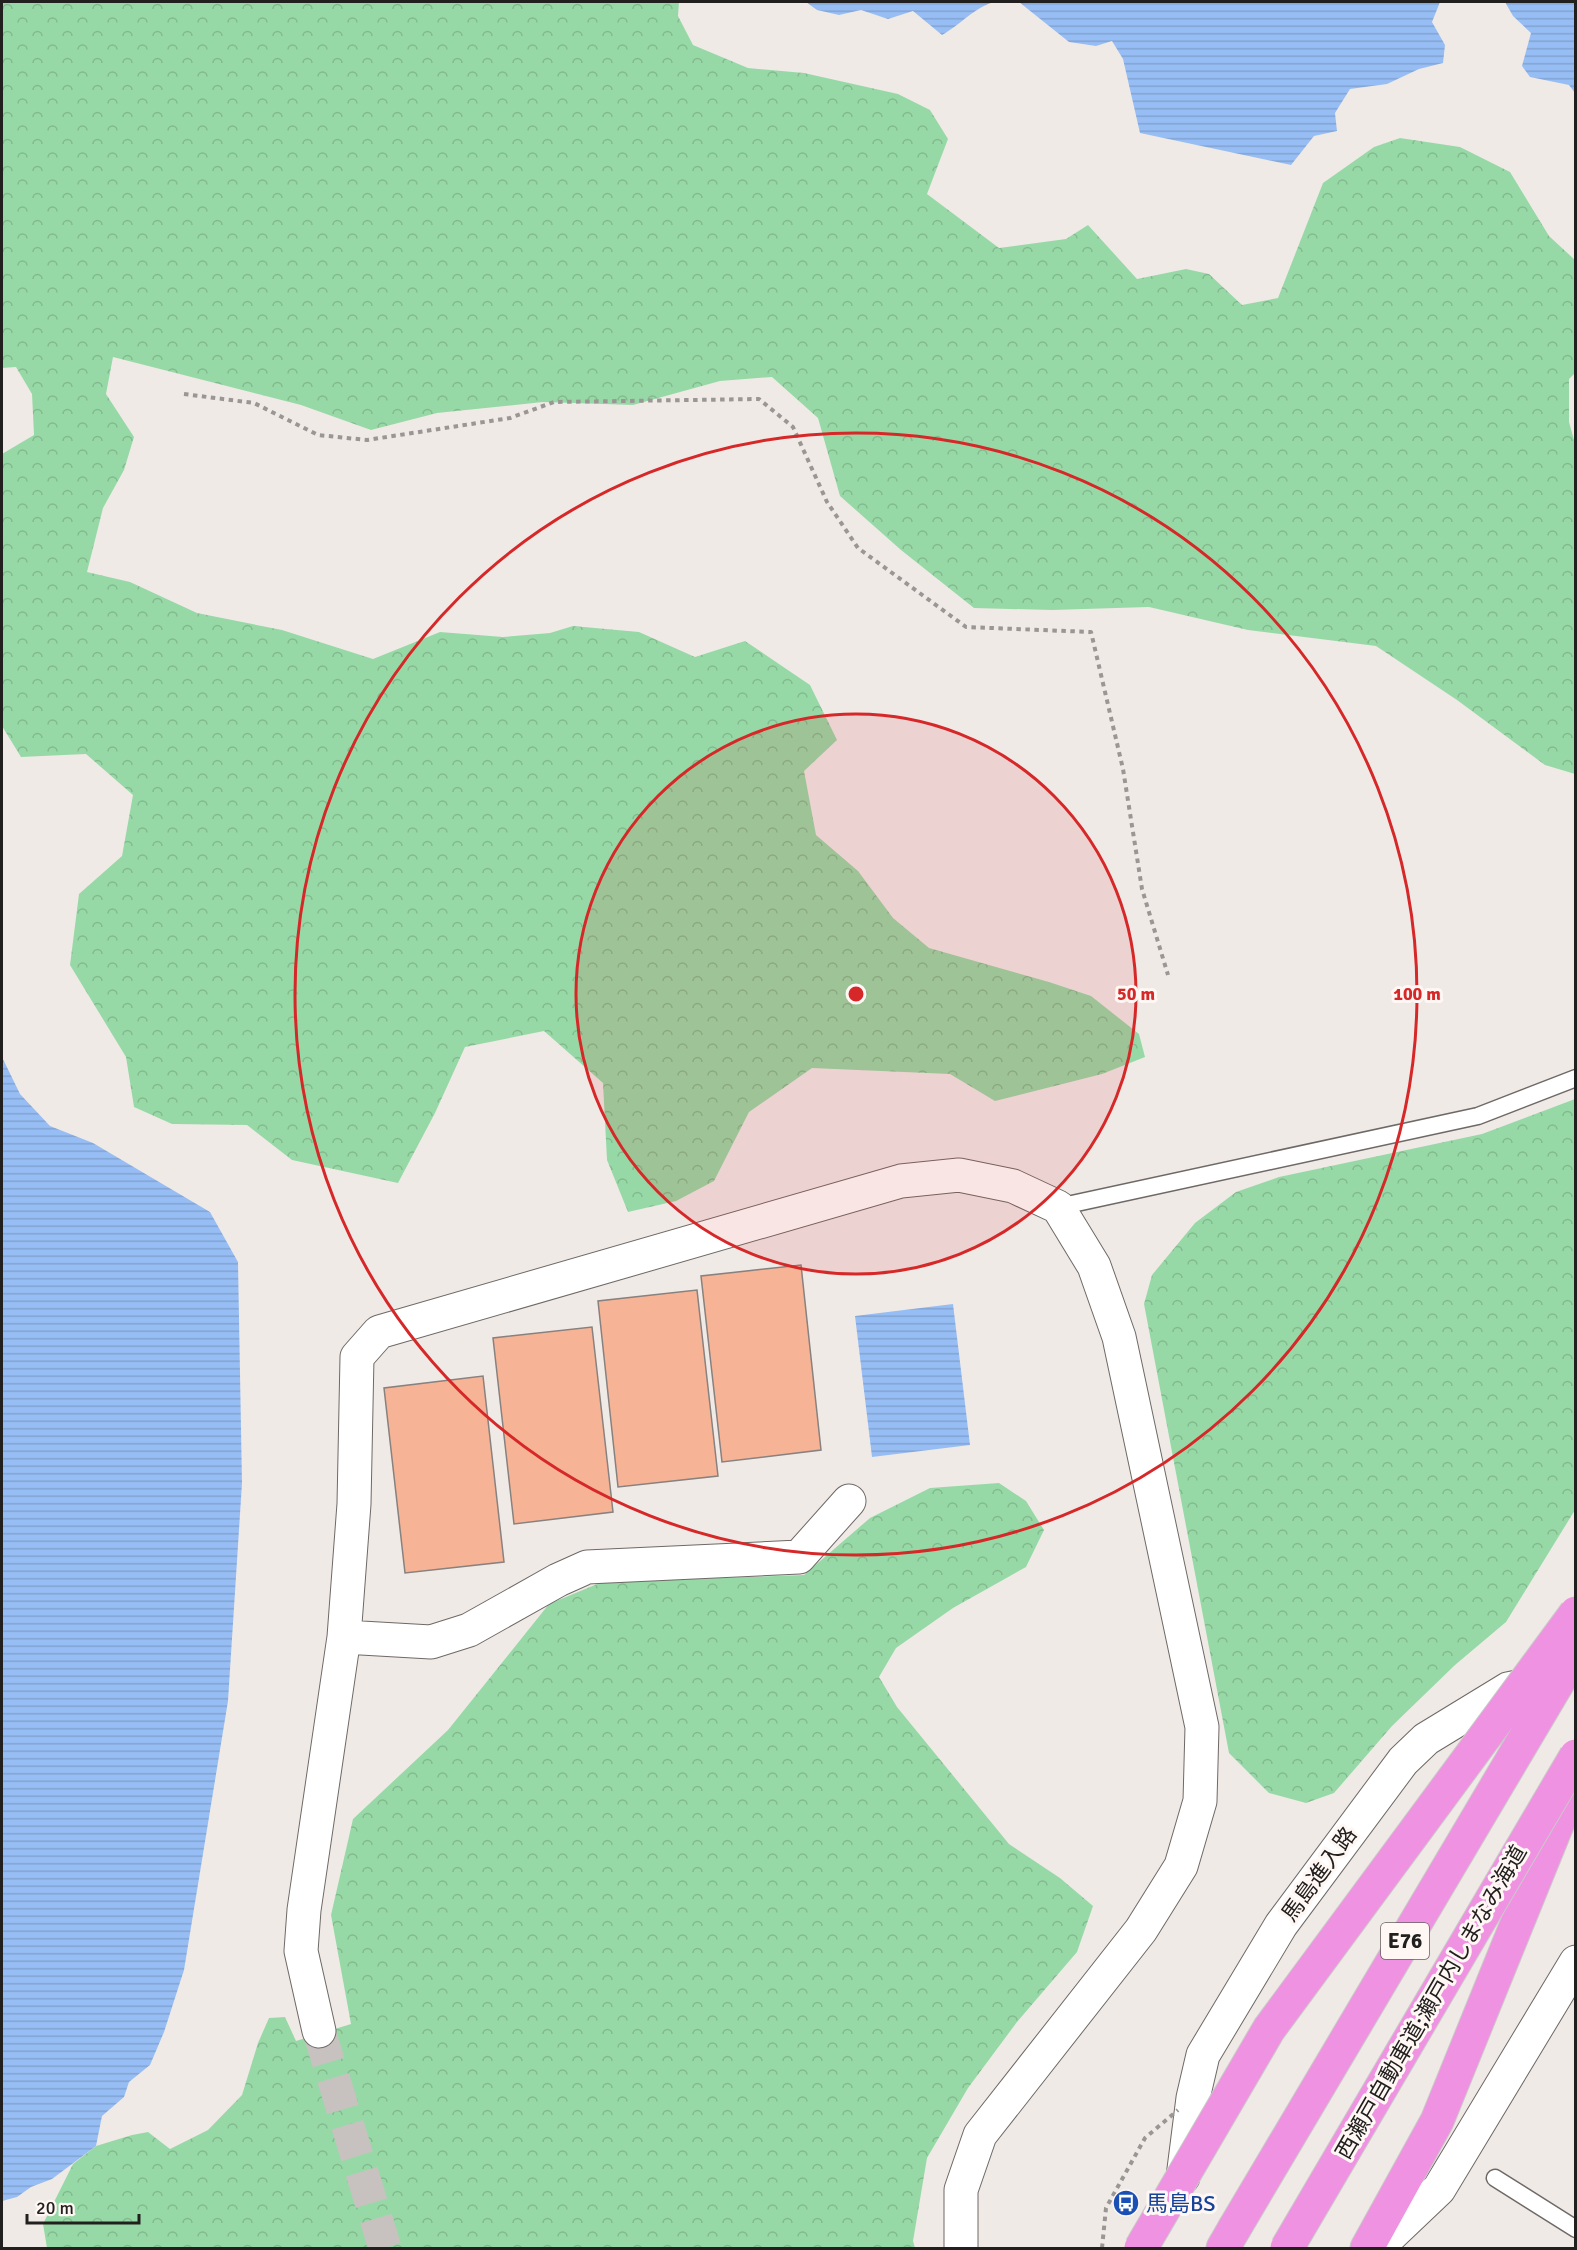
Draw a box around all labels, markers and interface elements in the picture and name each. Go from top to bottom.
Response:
text: 50 m [1117,983,1155,1005]
text: 100 m [1393,983,1441,1005]
centre of rings [846,984,866,1004]
street label: 馬島進入路 [1276,1822,1362,1926]
street label: 西瀬戸自動車道;瀬戸内しまなみ海道 [1330,1840,1532,2164]
road number: E76 [1381,1923,1429,1959]
scale bar [27,2187,140,2225]
bus stop icon: 馬島BS [1111,2188,1141,2218]
place label: 馬島BS [1146,2190,1216,2217]
text: 20 m [36,2197,74,2219]

